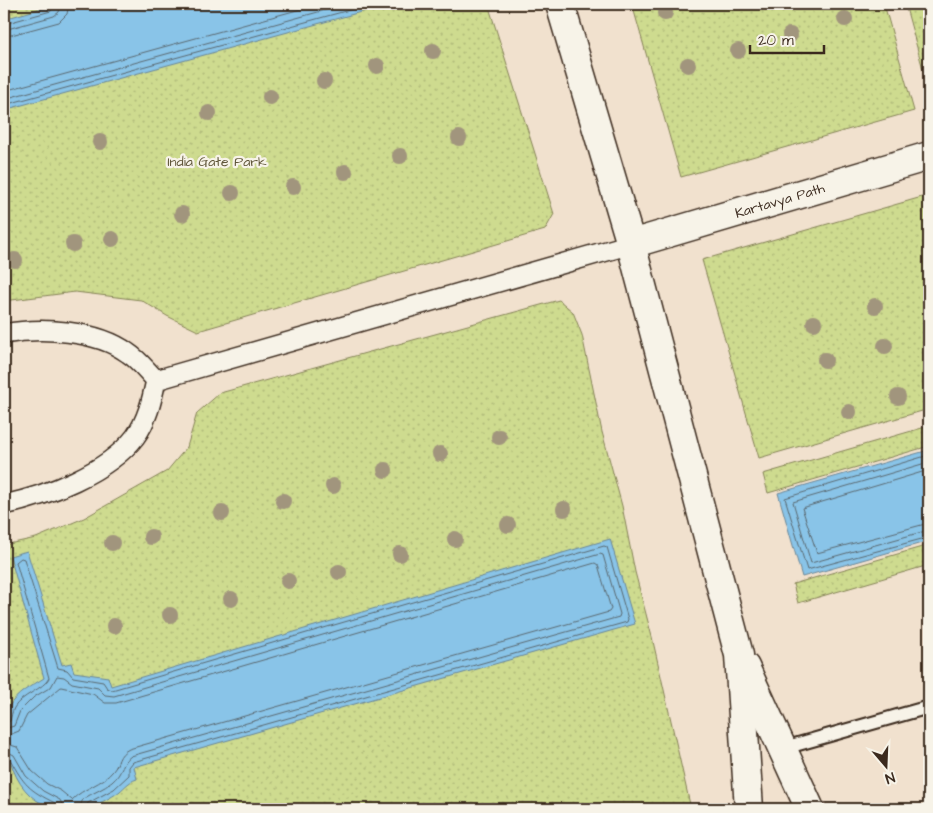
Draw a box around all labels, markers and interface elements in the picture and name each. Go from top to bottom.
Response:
scale bar [750,22,824,54]
text: 20 m [758,30,794,51]
park label: India Gate Park [167,152,267,172]
street label: Kartavya Path [733,178,827,224]
north arrow [860,740,910,790]
text: N [882,766,897,788]

